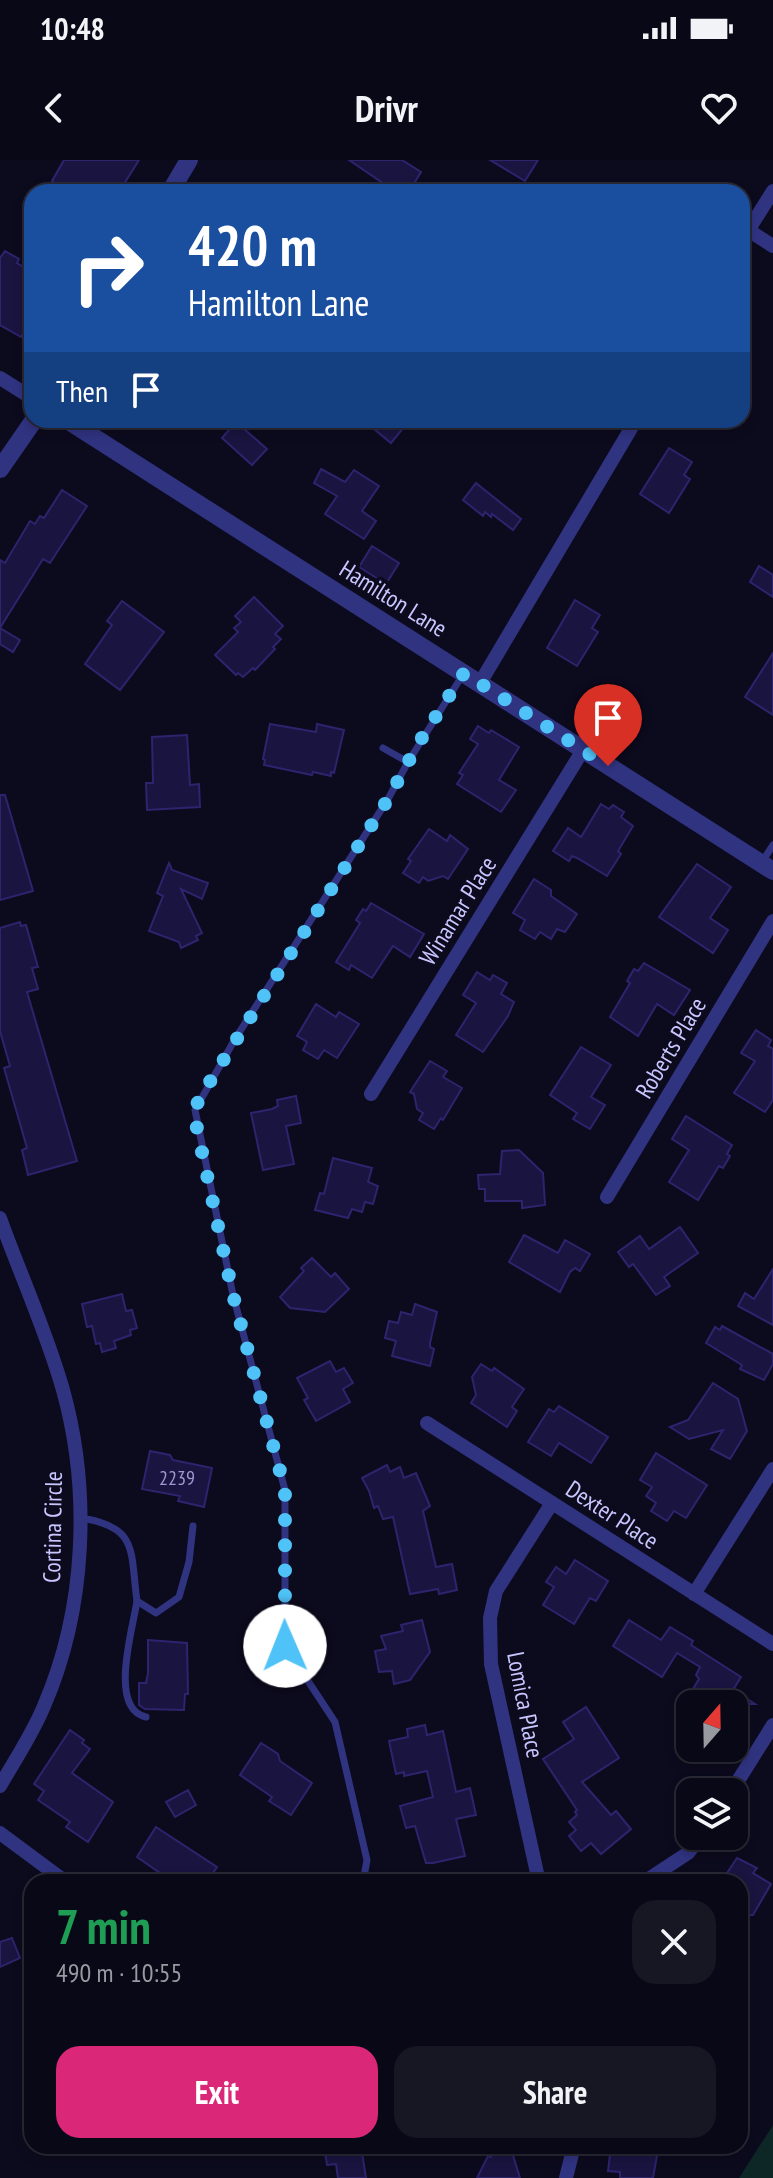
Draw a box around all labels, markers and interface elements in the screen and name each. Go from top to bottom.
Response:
text: 10:48 [40,9,105,48]
text: Drivr [355,85,418,132]
icon: back [32,86,76,130]
icon: heart [697,86,741,130]
text: 420 m [188,209,317,281]
icon: right [56,216,160,320]
text: Hamilton Lane [188,279,369,326]
icon: arrive [124,368,168,412]
text: Then [56,371,108,410]
street label: Hamilton Lane [334,553,453,644]
pin [574,684,642,766]
icon: arrive [586,696,630,740]
street label: Winamar Place [412,851,503,971]
street label: Roberts Place [628,992,713,1104]
house number: 2239 [159,1465,195,1491]
street label: Cortina Circle [36,1471,69,1583]
street label: Dexter Place [560,1473,664,1556]
position arrow [243,1604,327,1688]
street label: Lomica Place [500,1649,551,1761]
north arrow [676,1690,748,1762]
map controls [676,1690,748,1850]
button: layers [676,1778,748,1850]
text: 7 min [56,1895,151,1957]
button: close [632,1900,716,1984]
text: 490 m · 10:55 [56,1956,182,1989]
button: Exit [56,2046,378,2138]
button: Share [394,2046,716,2138]

